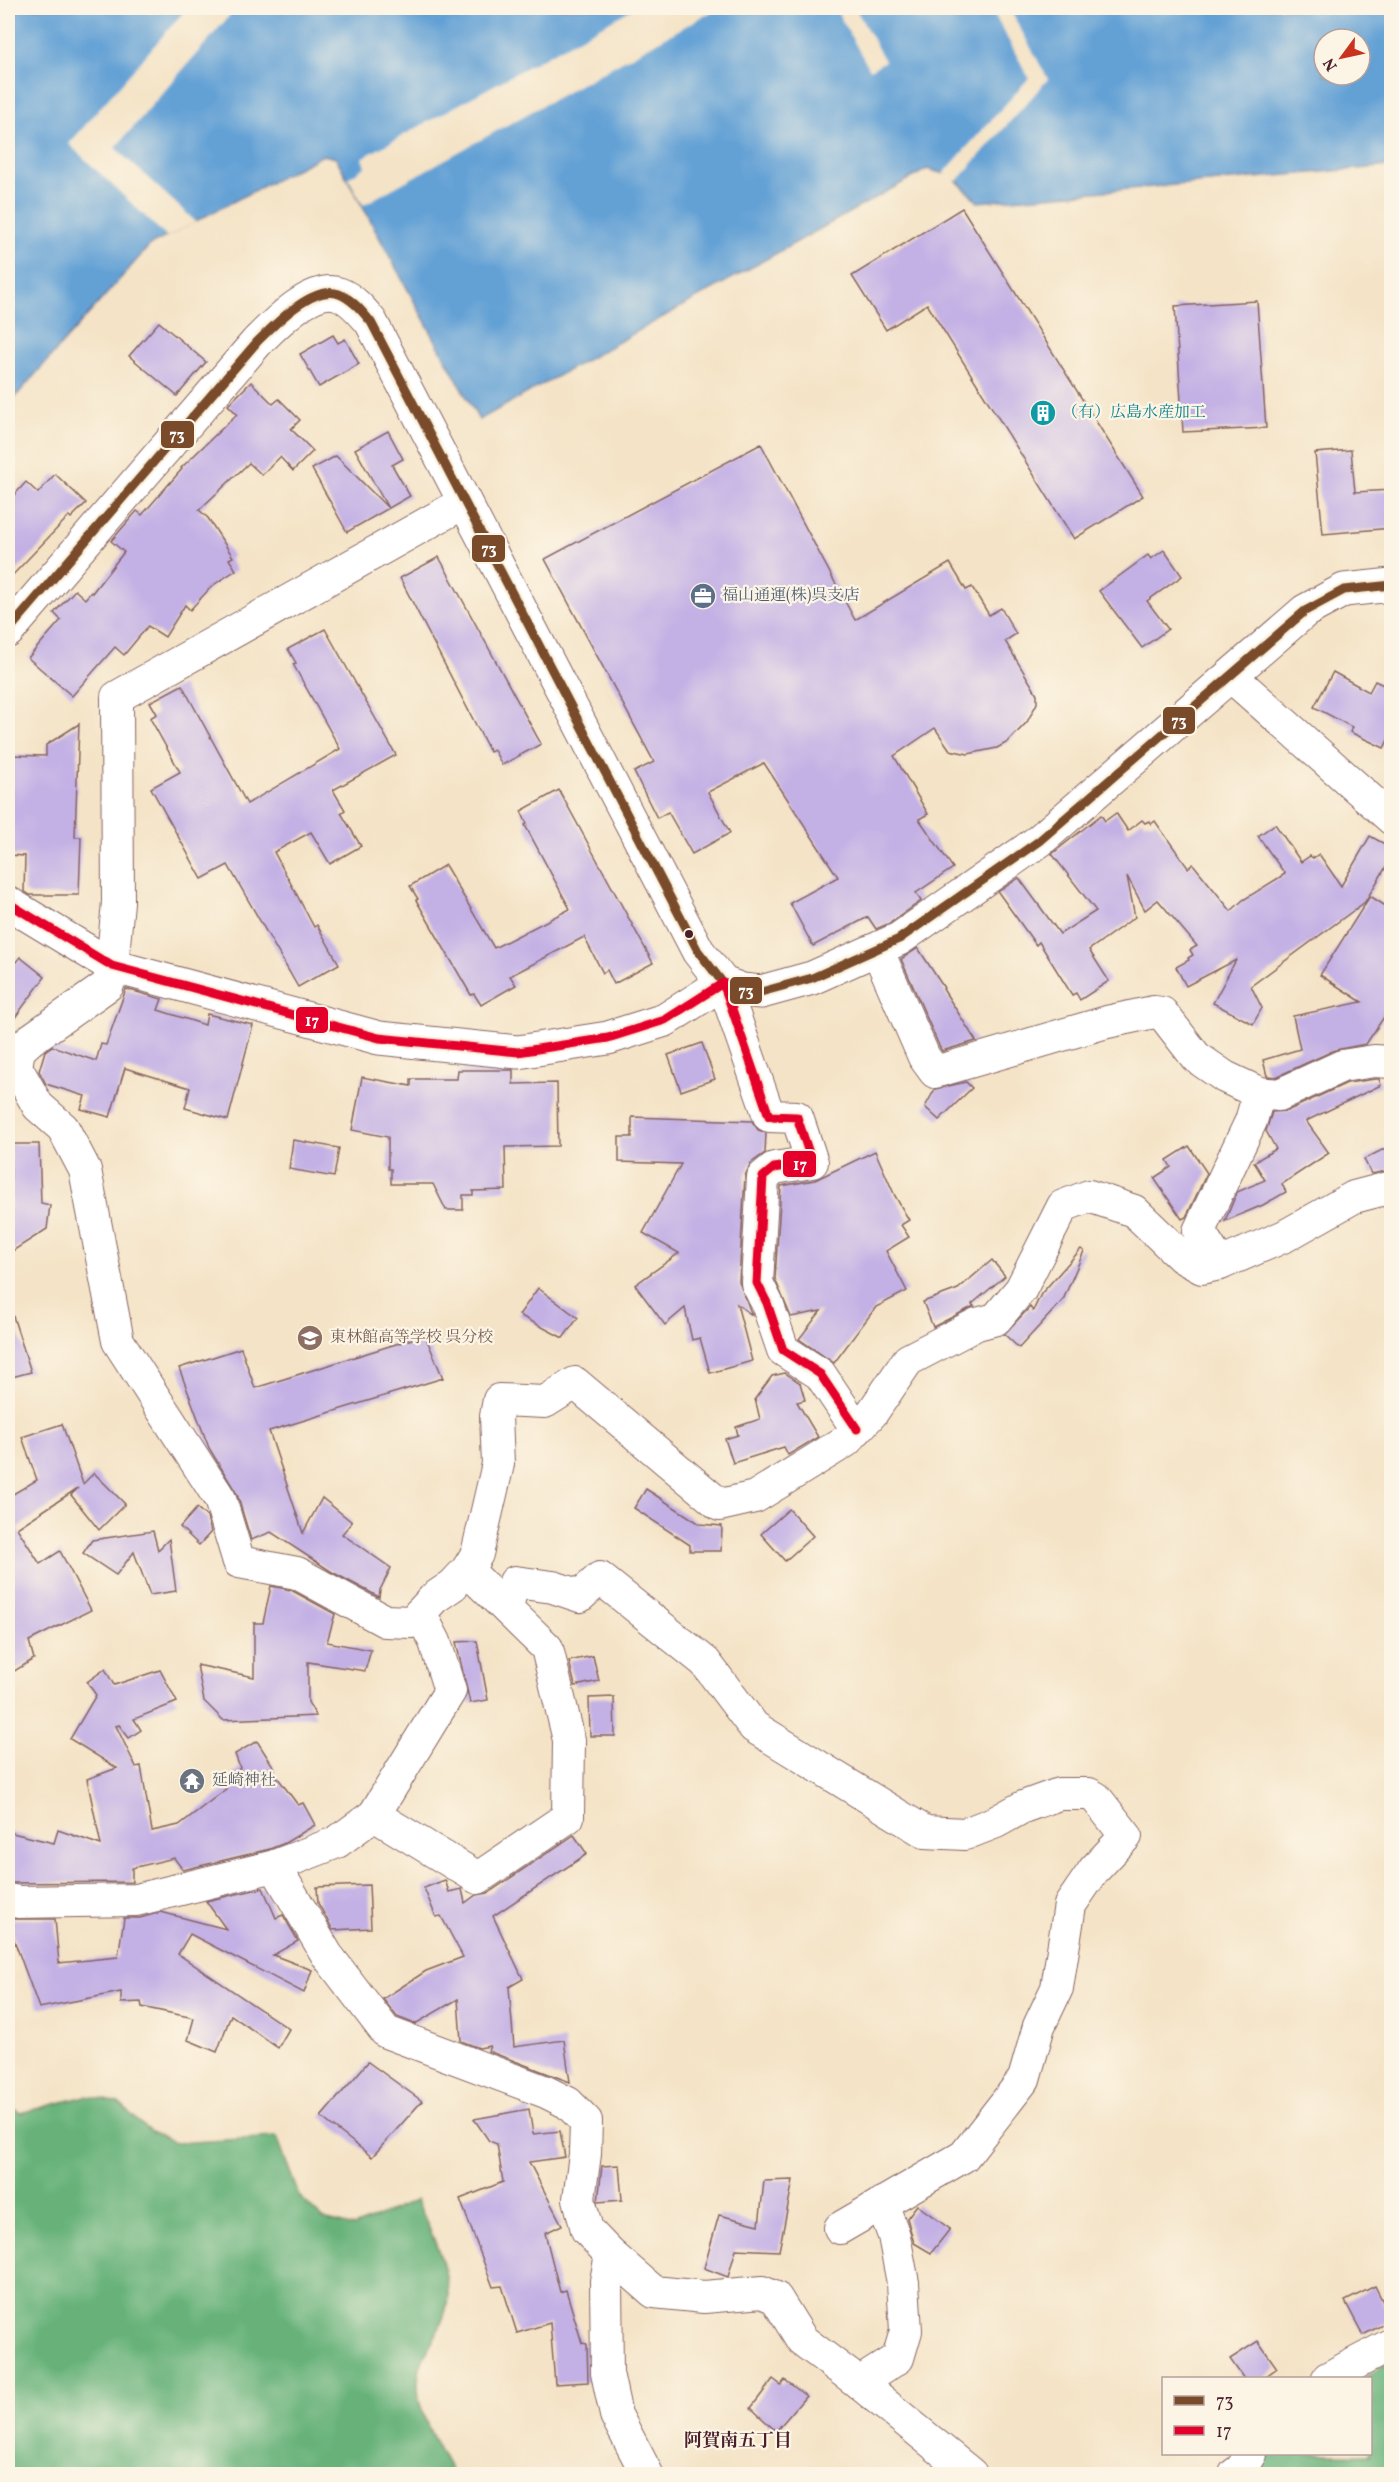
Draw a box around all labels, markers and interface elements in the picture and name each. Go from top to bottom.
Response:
north arrow [1312,27,1372,87]
text: N [1319,53,1343,75]
building icon: （有）広島水産加工 [1028,398,1058,428]
place label: （有）広島水産加工 [1062,402,1206,424]
line badge: 73 [160,420,195,449]
text: 73 [169,425,185,447]
line badge: 73 [471,534,506,563]
text: 73 [481,539,497,561]
office icon: 福山通運(株)呉支店 [688,581,718,611]
place label: 福山通運(株)呉支店 [722,585,859,607]
line badge: 73 [1162,706,1196,735]
text: 73 [1171,711,1187,733]
unlabelled marker [683,928,695,940]
line badge: 73 [729,976,763,1005]
text: 73 [738,981,754,1003]
line badge: 17 [295,1006,329,1034]
text: 17 [305,1011,319,1033]
line badge: 17 [782,1150,817,1178]
text: 17 [793,1155,807,1177]
school or university icon: 東林館高等学校 呉分校 [295,1323,325,1353]
place label: 東林館高等学校 呉分校 [330,1327,493,1349]
temple icon: 延崎神社 [177,1766,207,1796]
place label: 延崎神社 [212,1770,276,1792]
legend [1162,2377,1372,2455]
text: 73 [1216,2390,1233,2415]
text: 17 [1216,2420,1232,2445]
district label: 阿賀南五丁目 [684,2429,792,2454]

